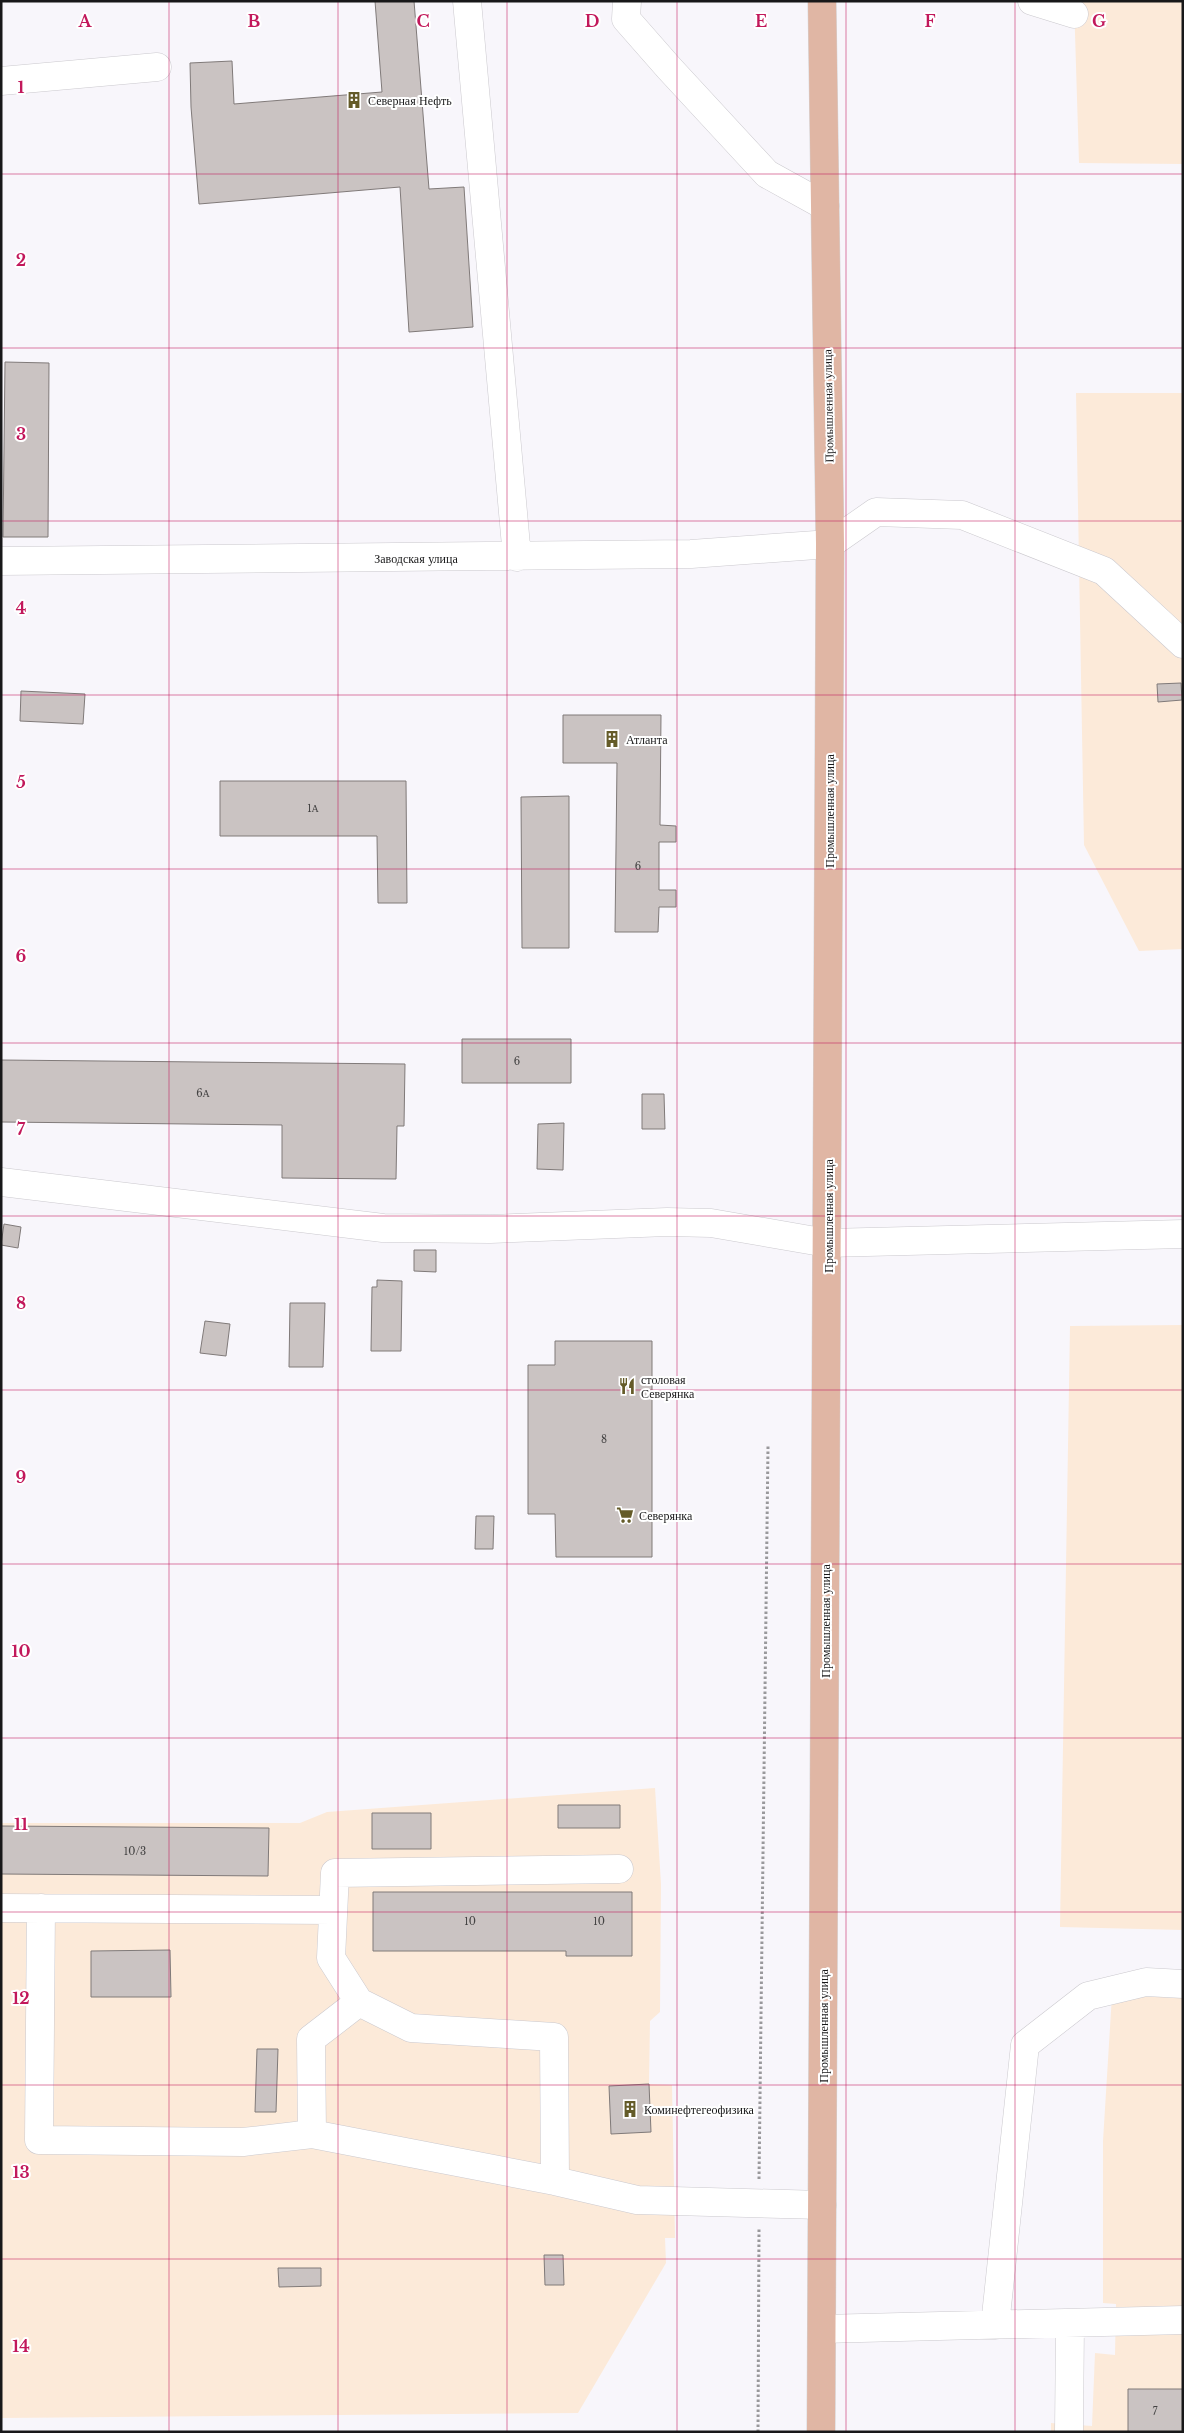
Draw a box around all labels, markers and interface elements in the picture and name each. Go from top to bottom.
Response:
text: A [78,11,93,31]
text: B [248,11,261,31]
text: C [416,11,430,31]
text: D [585,11,599,31]
text: E [755,11,767,31]
text: F [924,11,936,31]
text: G [1092,11,1106,31]
text: 1 [18,77,25,97]
building icon: Северная Нефть [344,90,364,110]
place label: Северная Нефть [368,93,452,108]
text: 2 [16,250,26,270]
street label: Промышленная улица [819,349,836,463]
text: 3 [16,424,26,444]
street label: Заводская улица [374,551,458,566]
text: 4 [16,598,26,618]
building icon: Атланта [602,729,622,749]
place label: Атланта [626,732,668,747]
street label: Промышленная улица [822,754,837,868]
text: 5 [16,772,26,792]
house number: 1А [307,802,320,815]
house number: 6 [635,860,641,873]
text: 6 [16,946,27,966]
house number: 6 [514,1055,520,1068]
house number: 6А [196,1087,211,1100]
text: 7 [17,1119,26,1139]
street label: Промышленная улица [821,1159,836,1273]
text: 8 [16,1293,26,1313]
place label: столовая Северянка [641,1372,695,1401]
restaurant icon: столовая Северянка [617,1376,637,1396]
house number: 8 [601,1433,607,1446]
text: 9 [16,1467,27,1487]
supermarket icon: Северянка [615,1505,635,1525]
place label: Северянка [639,1508,693,1523]
street label: Промышленная улица [818,1564,833,1678]
text: 10 [11,1641,31,1661]
text: 11 [14,1814,28,1834]
house number: 10/3 [124,1845,146,1858]
house number: 10 [464,1915,476,1928]
house number: 10 [593,1915,605,1928]
street label: Промышленная улица [816,1969,831,2083]
text: 12 [12,1988,30,2008]
building icon: Коминефтегеофизика [620,2099,640,2119]
place label: Коминефтегеофизика [644,2102,755,2117]
text: 13 [12,2162,30,2182]
text: 14 [12,2336,30,2356]
house number: 7 [1152,2405,1158,2418]

